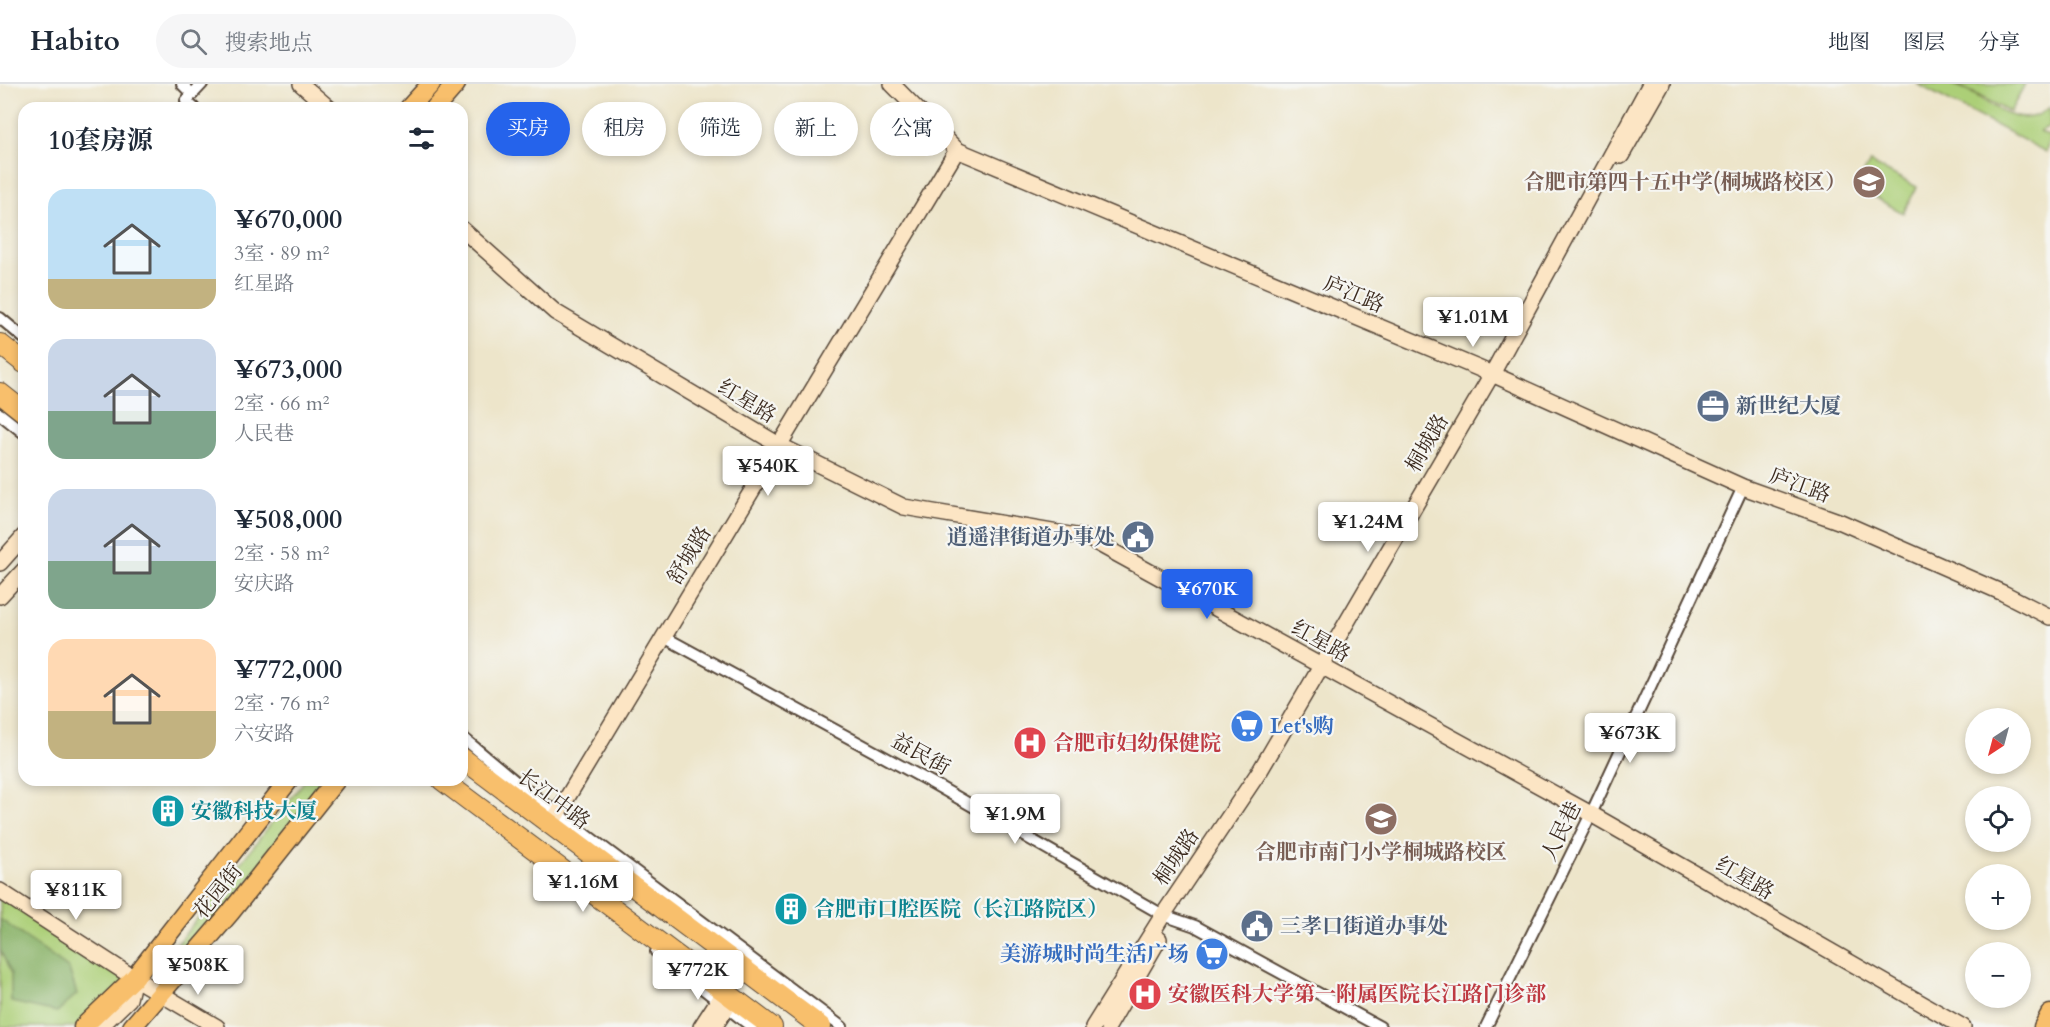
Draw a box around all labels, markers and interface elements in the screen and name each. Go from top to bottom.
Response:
search box [156,14,576,68]
text: Habito [30,22,120,60]
icon: search [177,25,210,58]
text: 搜索地点 [225,28,313,58]
text: 地图 [1828,28,1870,57]
text: 图层 [1903,28,1945,57]
text: 分享 [1978,28,2020,57]
chip: 买房 [486,102,570,156]
chip: 租房 [582,102,666,156]
chip: 筛选 [678,102,762,156]
chip: 新上 [774,102,858,156]
chip: 公寓 [870,102,954,156]
icon: filters [405,122,438,155]
text: 10套房源 [48,123,153,158]
school or university icon: 合肥市第四十五中学(桐城路校区） [1851,164,1887,200]
place label: 合肥市第四十五中学(桐城路校区） [1524,168,1846,197]
text: ¥670,000 [234,202,342,237]
icon: home [96,213,168,285]
text: 3室 · 89 m² [234,240,330,267]
street label: 庐江路 [1319,269,1388,320]
text: 红星路 [234,270,294,297]
pin: ¥1.01M [1424,297,1522,348]
text: ¥1.01M [1437,303,1509,330]
text: ¥673,000 [234,352,342,387]
icon: home [96,363,168,435]
street label: 红星路 [712,373,781,430]
office icon: 新世纪大厦 [1695,388,1731,424]
text: 2室 · 66 m² [234,390,330,417]
place label: 新世纪大厦 [1736,392,1841,421]
street label: 桐城路 [1399,409,1456,478]
text: 人民巷 [234,420,294,447]
pin: ¥540K [726,446,810,497]
text: ¥540K [737,452,799,479]
street label: 庐江路 [1765,461,1834,510]
text: ¥508,000 [234,502,342,537]
pin: ¥1.24M [1319,502,1417,553]
text: ¥1.24M [1332,508,1404,535]
icon: home [96,513,168,585]
public building icon: 逍遥津街道办事处 [1120,519,1156,555]
street label: 舒城路 [661,521,718,590]
place label: 逍遥津街道办事处 [947,523,1115,552]
text: 2室 · 58 m² [234,540,330,567]
pin: ¥670K [1165,569,1249,620]
text: 安庆路 [234,570,294,597]
text: ¥670K [1176,575,1238,602]
street label: 红星路 [1286,613,1355,669]
text: ¥772,000 [234,652,342,687]
icon: home [96,663,168,735]
text: 2室 · 76 m² [234,690,330,717]
supermarket icon: Let's购 [1229,708,1265,744]
north arrow [1965,708,2031,774]
map controls [1965,708,2031,1008]
place label: Let's购 [1270,712,1334,741]
pin: ¥673K [1588,713,1672,764]
text: ¥673K [1599,719,1661,746]
text: 六安路 [234,720,294,747]
hospital icon: 合肥市妇幼保健院 [1012,725,1048,761]
street label: 益民街 [886,726,955,782]
place label: 合肥市妇幼保健院 [1053,729,1221,758]
street label: 长江中路 [511,763,596,836]
button: locate [1965,786,2031,852]
building icon: 安徽科技大厦 [150,793,186,829]
pin: ¥1.9M [973,794,1057,845]
place label: 安徽科技大厦 [191,797,317,826]
street label: 人民巷 [1535,797,1588,866]
text: ¥1.9M [984,800,1046,827]
school or university icon: 合肥市南门小学桐城路校区 [1363,801,1399,837]
street label: 桐城路 [1147,823,1206,892]
place label: 合肥市南门小学桐城路校区 [1255,838,1507,867]
street label: 红星路 [1710,850,1779,907]
street label: 花园街 [187,858,249,925]
pin: ¥1.16M [534,862,632,913]
button: + [1965,864,2031,930]
text: ¥1.16M [547,868,619,895]
pin: ¥811K [34,870,118,921]
text: ¥811K [45,876,107,903]
building icon: 合肥市口腔医院（长江路院区） [773,891,809,927]
place label: 合肥市口腔医院（长江路院区） [814,895,1108,924]
public building icon: 三孝口街道办事处 [1239,908,1275,944]
place label: 三孝口街道办事处 [1280,912,1448,941]
supermarket icon: 美游城时尚生活广场 [1194,936,1230,972]
place label: 美游城时尚生活广场 [1000,940,1189,969]
button: − [1965,942,2031,1008]
pin: ¥508K [156,945,240,996]
pin: ¥772K [656,950,740,1001]
text: ¥508K [167,951,229,978]
text: ¥772K [667,956,729,983]
hospital icon: 安徽医科大学第一附属医院长江路门诊部 [1127,976,1163,1012]
place label: 安徽医科大学第一附属医院长江路门诊部 [1168,980,1546,1009]

